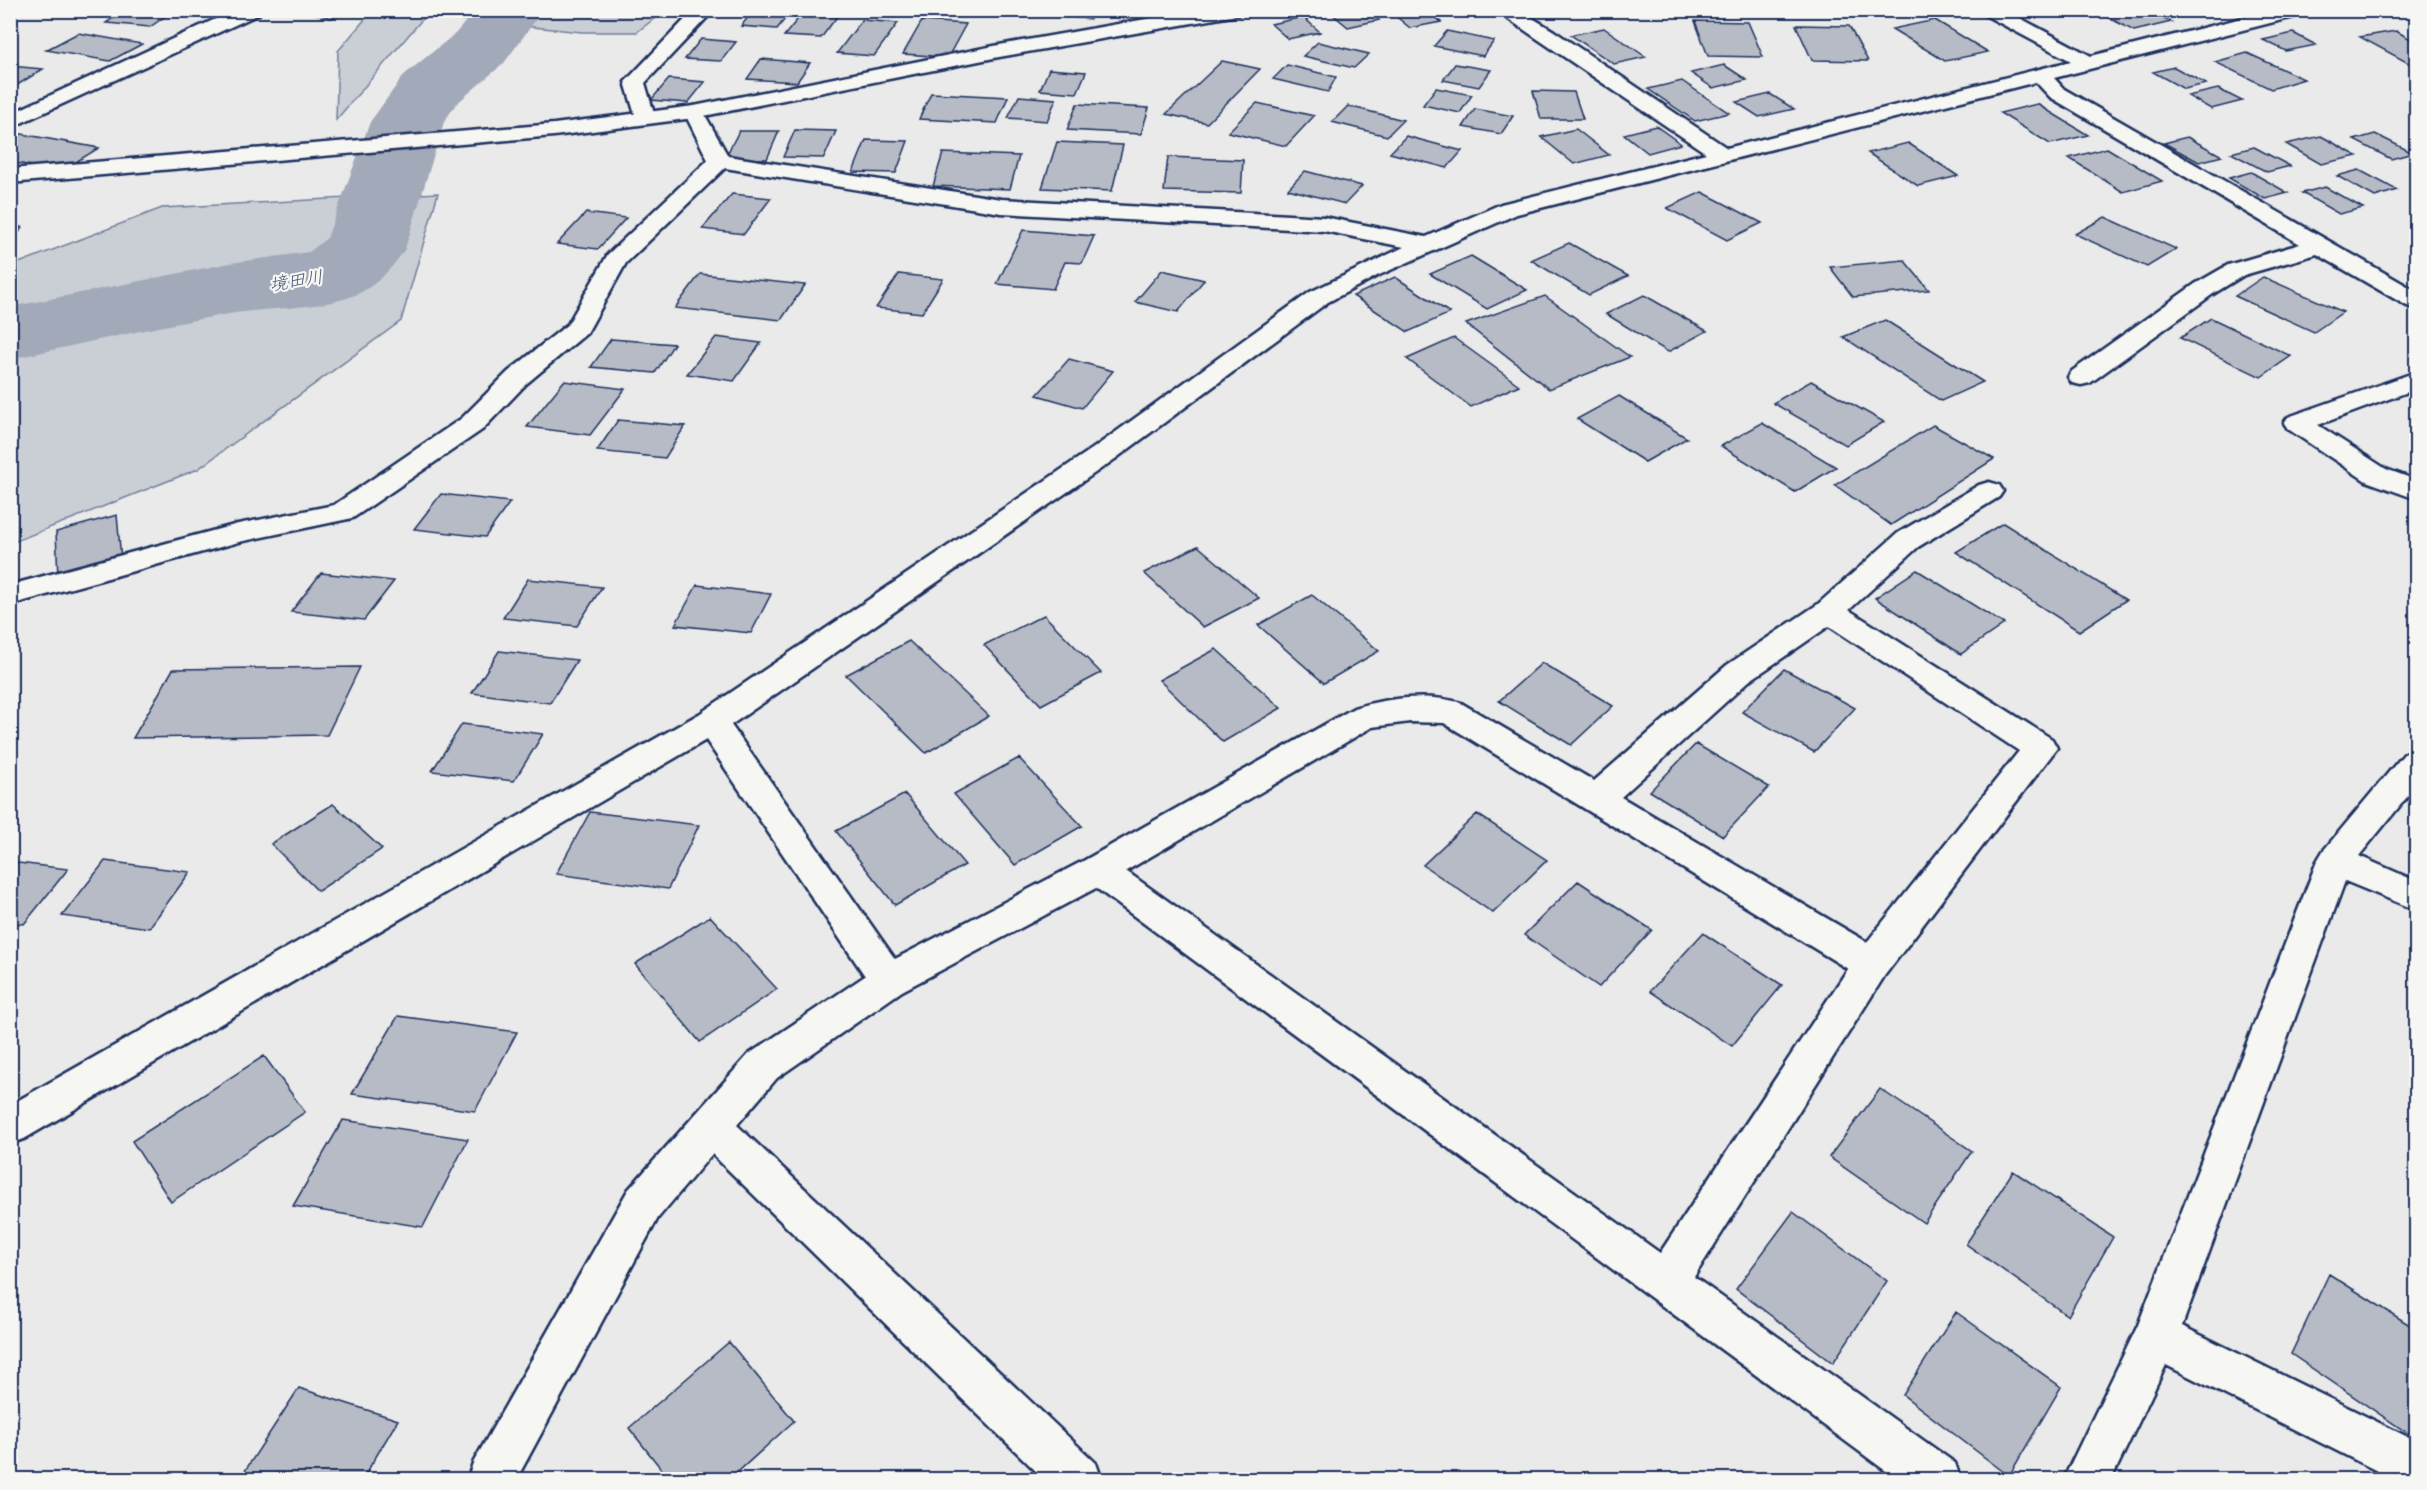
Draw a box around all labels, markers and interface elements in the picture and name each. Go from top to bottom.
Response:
water label: 境田川 [267,261,325,297]

